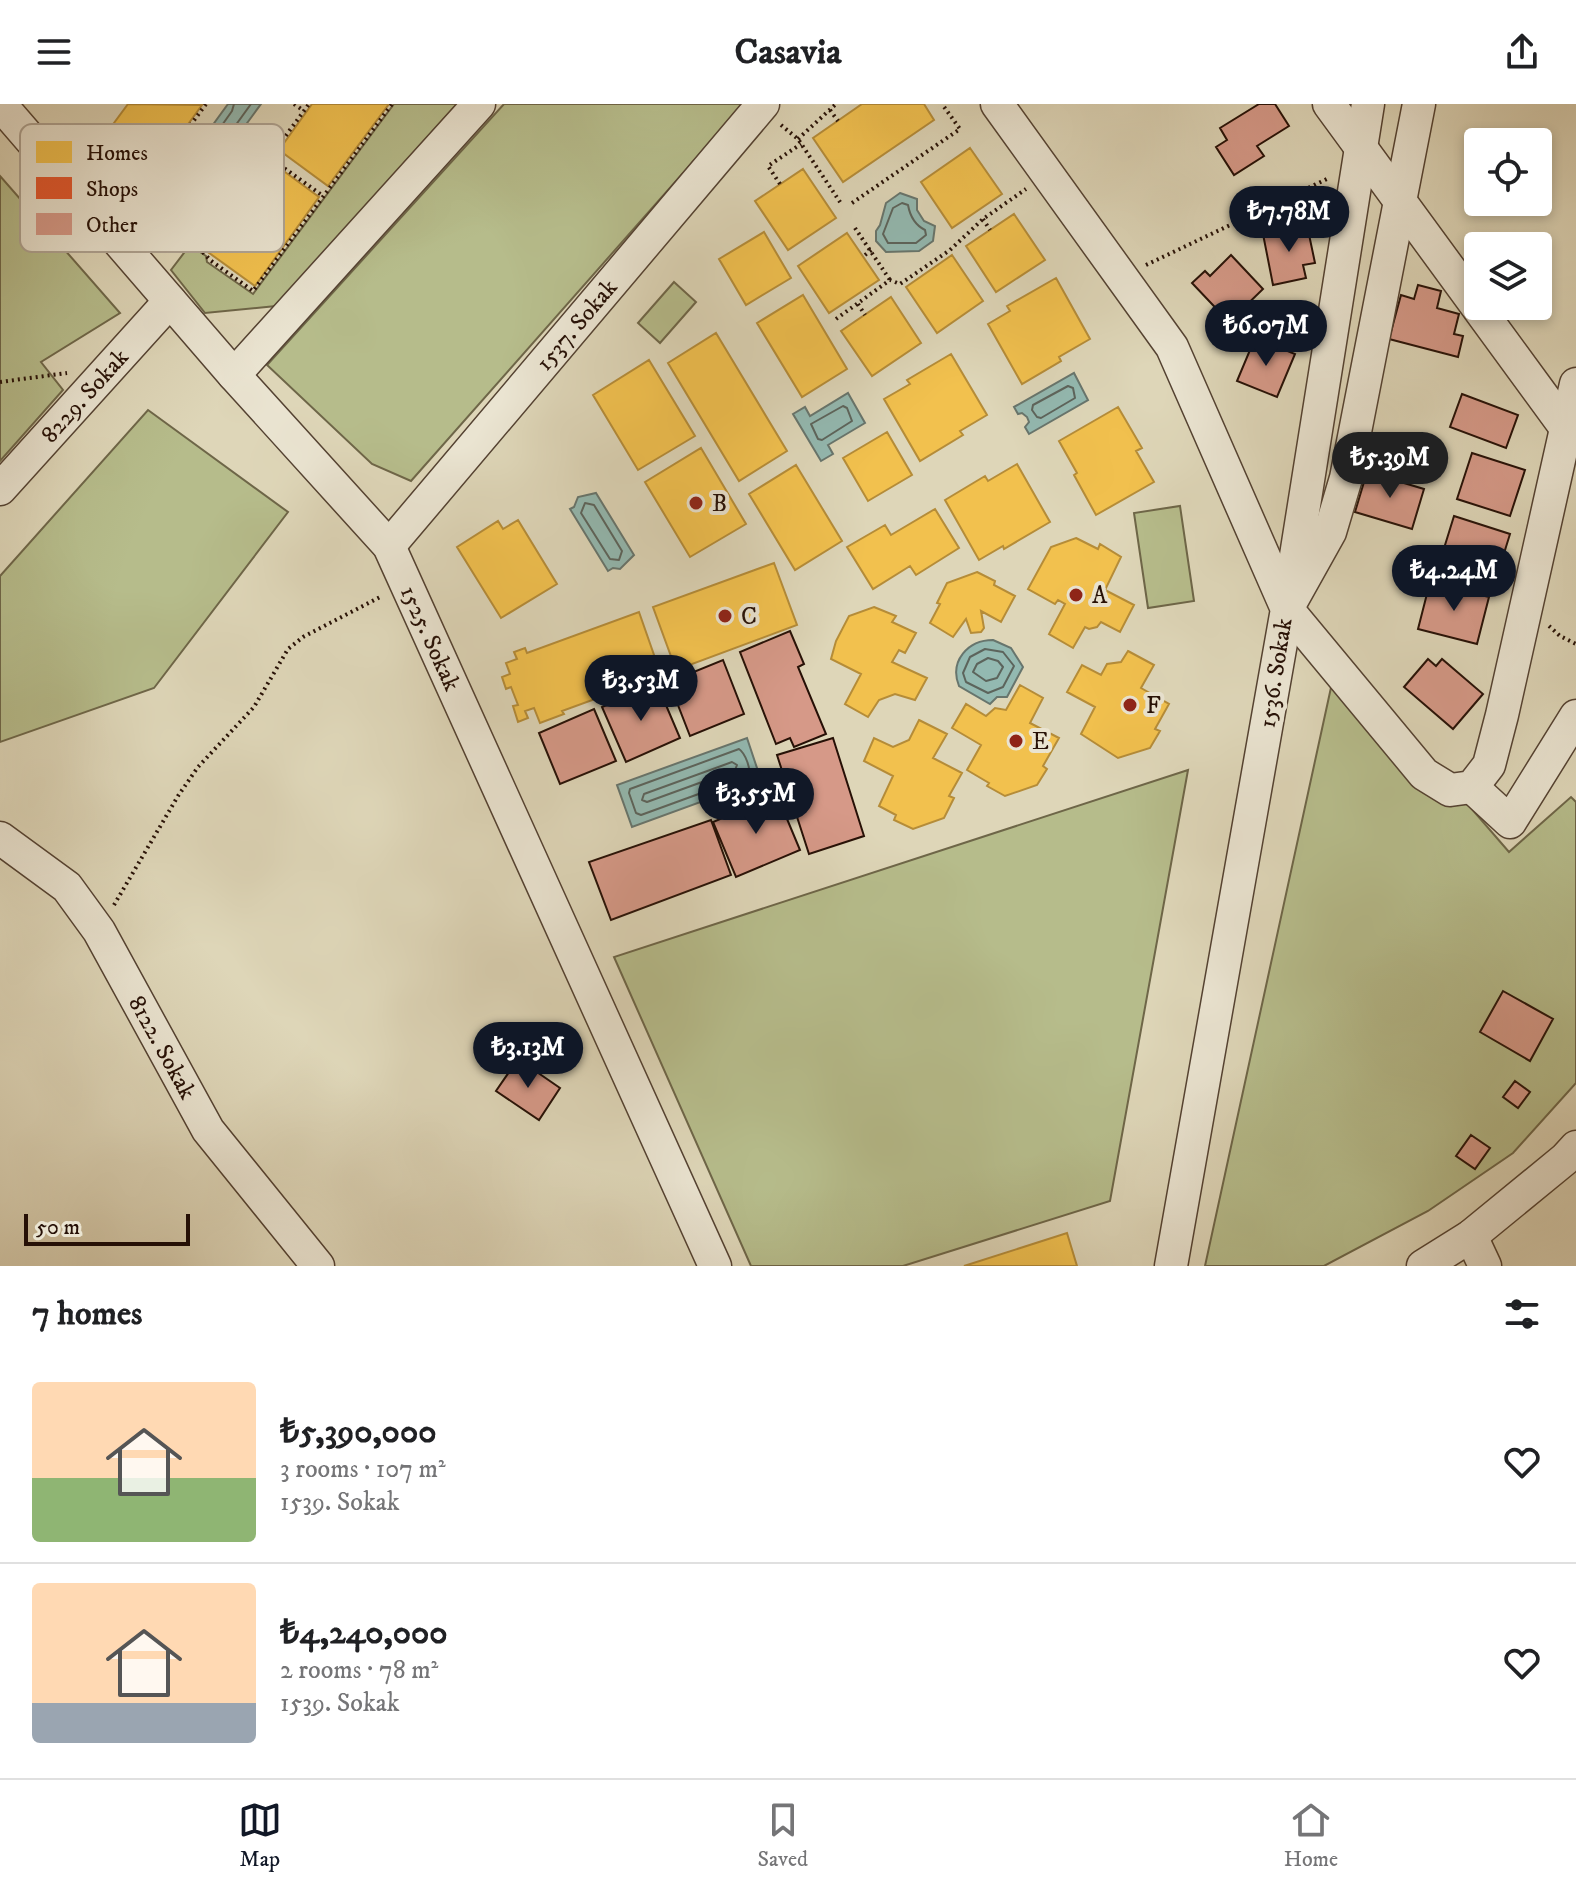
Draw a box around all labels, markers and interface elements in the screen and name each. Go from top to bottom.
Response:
icon: menu [32,30,76,74]
text: Casavia [735,30,841,75]
icon: share [1500,30,1544,74]
legend [20,124,284,252]
map controls [1464,128,1552,320]
button: locate [1464,128,1552,216]
text: Homes [86,140,148,167]
text: Shops [86,176,138,203]
pin: ₺7.78M [1224,186,1354,254]
text: ₺7.78M [1247,195,1331,228]
text: Other [86,212,138,239]
button: layers [1464,232,1552,320]
street label: 1537. Sokak [530,273,624,377]
pin: ₺6.07M [1201,300,1331,368]
text: ₺6.07M [1223,309,1309,342]
street label: 8229. Sokak [35,343,136,450]
pin: ₺5.39M [1325,432,1455,500]
text: ₺5.39M [1350,441,1430,474]
place label: B [712,489,727,519]
marker: B [687,494,705,512]
pin: ₺4.24M [1389,545,1519,613]
text: ₺4.24M [1410,554,1498,587]
street label: 1525. Sokak [393,581,467,696]
place label: A [1092,581,1108,611]
marker: A [1067,586,1085,604]
place label: C [741,602,757,632]
marker: C [716,607,734,625]
street label: 1536. Sokak [1252,616,1300,730]
pin: ₺3.53M [576,655,706,723]
text: ₺3.53M [603,664,679,697]
place label: F [1146,691,1161,721]
marker: F [1121,696,1139,714]
place label: E [1032,727,1049,757]
marker: E [1007,732,1025,750]
pin: ₺3.55M [691,768,821,836]
text: ₺3.55M [716,777,796,810]
street label: 8122. Sokak [121,991,202,1105]
pin: ₺3.13M [463,1022,593,1090]
text: ₺3.13M [491,1031,565,1064]
scale bar [24,1210,190,1246]
text: 50 m [36,1214,80,1241]
icon: filters [1500,1292,1544,1336]
text: 7 homes [32,1293,142,1335]
text: ₺5,390,000 [280,1411,436,1453]
icon: home [96,1414,192,1510]
icon: heart [1500,1440,1544,1484]
text: 3 rooms · 107 m² [280,1453,446,1486]
text: 1539. Sokak [280,1486,400,1519]
text: ₺4,240,000 [280,1612,448,1654]
icon: home [96,1615,192,1711]
icon: heart [1500,1641,1544,1685]
text: 2 rooms · 78 m² [280,1654,438,1687]
text: 1539. Sokak [280,1687,400,1720]
tab: Map [238,1798,282,1873]
tab: Saved [758,1798,808,1873]
tab: Home [1284,1798,1338,1873]

